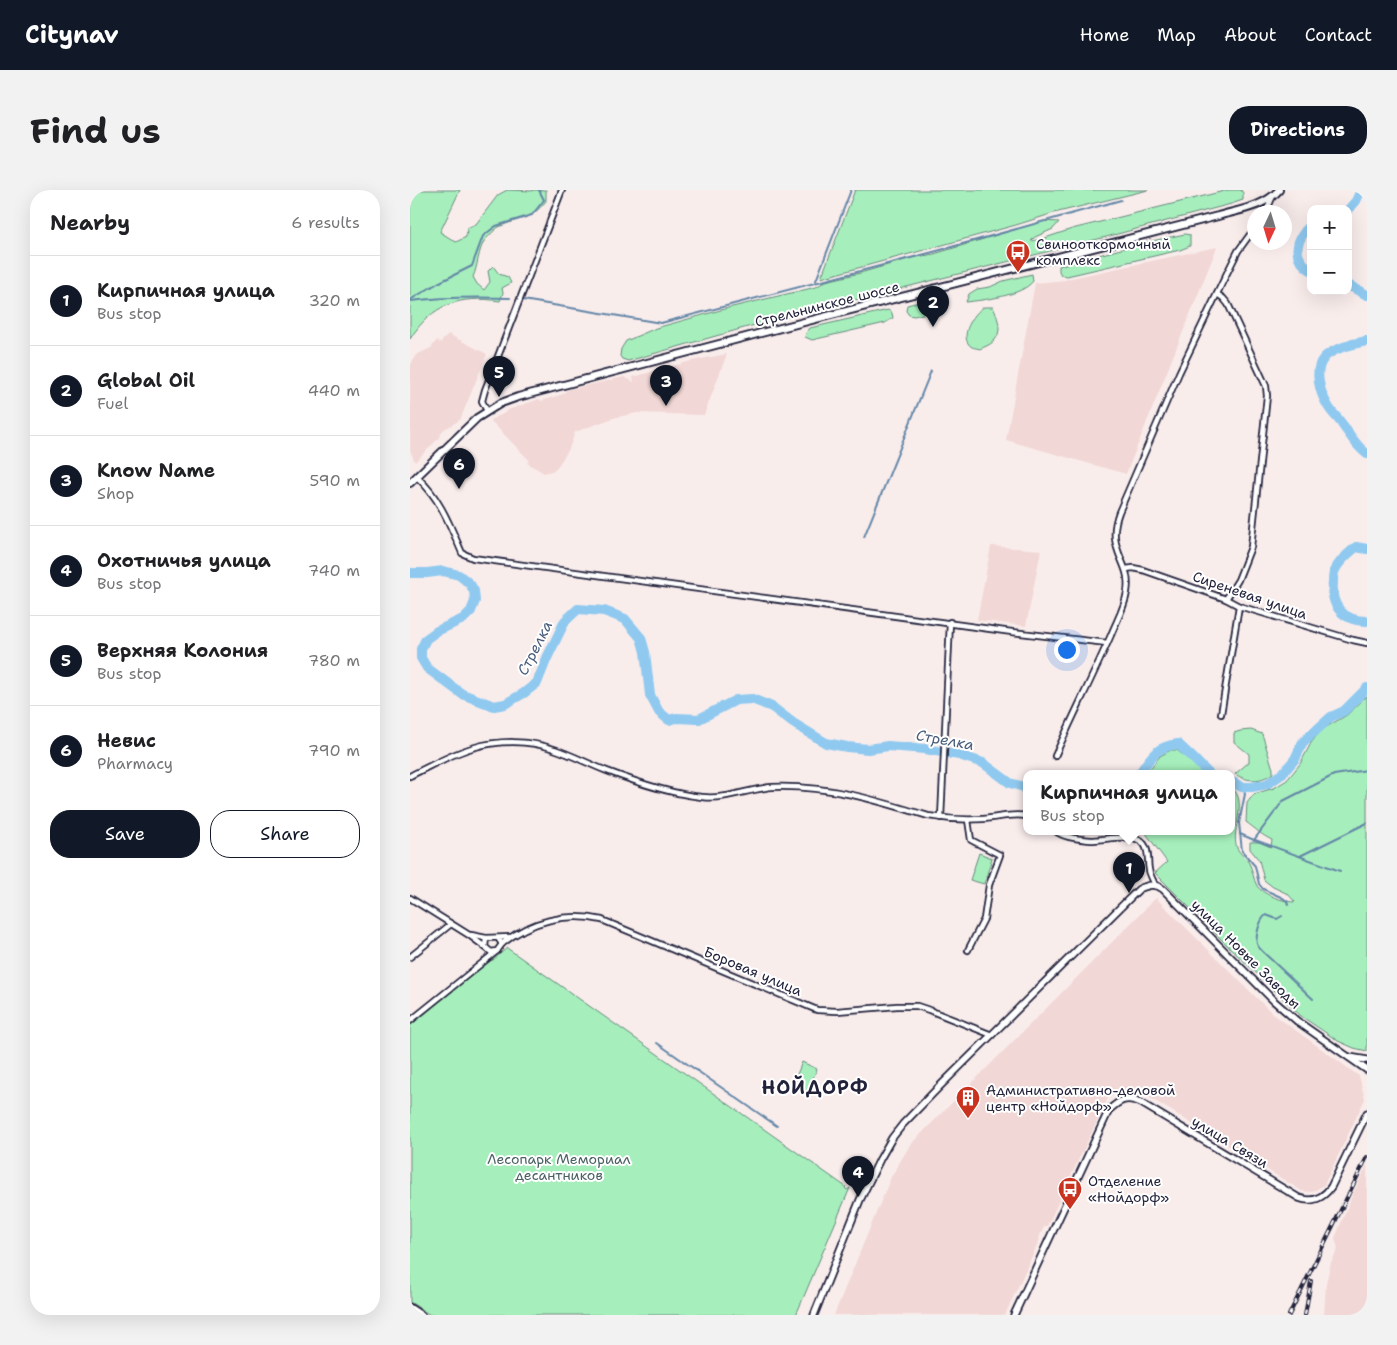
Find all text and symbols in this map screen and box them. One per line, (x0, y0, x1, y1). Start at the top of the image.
text: Citynav (25, 19, 119, 51)
text: Home (1080, 23, 1129, 47)
text: Map (1157, 23, 1196, 47)
text: About (1224, 23, 1277, 47)
text: Contact (1305, 23, 1372, 47)
button: Directions (1229, 106, 1367, 154)
text: Find us (30, 107, 161, 154)
north arrow (1247, 205, 1292, 250)
map controls (1307, 205, 1352, 295)
button: + (1307, 205, 1352, 250)
text: Nearby (50, 209, 130, 237)
text: 6 results (291, 212, 360, 233)
place label: Свинооткормочный комплекс (1036, 235, 1171, 269)
bus stop icon: Свинооткормочный комплекс (1005, 239, 1031, 273)
button: − (1307, 250, 1352, 295)
street label: Стрельнинское шоссе (753, 277, 901, 331)
text: Кирпичная улица (97, 278, 275, 303)
pin: 2 (917, 286, 949, 327)
text: 1 (62, 290, 70, 311)
text: 320 m (309, 290, 360, 311)
text: Bus stop (97, 303, 162, 324)
pin: 5 (483, 356, 515, 397)
pin: 3 (650, 365, 682, 406)
text: Global Oil (97, 368, 195, 393)
text: 2 (60, 380, 72, 401)
text: 440 m (308, 380, 360, 401)
text: Fuel (97, 393, 128, 414)
pin: 6 (443, 448, 475, 489)
text: Know Name (97, 458, 215, 483)
text: 3 (60, 470, 72, 491)
text: 590 m (310, 470, 360, 491)
text: Shop (97, 483, 134, 504)
text: Охотничья улица (97, 548, 271, 573)
text: 4 (60, 560, 72, 581)
text: 740 m (308, 560, 360, 581)
street label: Сиреневая улица (1190, 567, 1310, 623)
text: Bus stop (97, 573, 162, 594)
water label: Стрелка (513, 617, 557, 679)
your location (1054, 637, 1080, 663)
text: Верхняя Колония (97, 638, 268, 663)
text: 5 (61, 650, 71, 671)
text: 780 m (308, 650, 360, 671)
text: Bus stop (97, 663, 162, 684)
water label: Стрелка (914, 725, 976, 755)
text: Невис (97, 728, 156, 753)
text: 6 (60, 740, 72, 761)
text: 790 m (308, 740, 360, 761)
text: Pharmacy (97, 753, 173, 774)
popup (1023, 770, 1235, 835)
text: Кирпичная улица (1040, 780, 1218, 805)
text: Bus stop (1040, 805, 1105, 826)
button: Save (50, 810, 200, 858)
button: Share (210, 810, 360, 858)
pin: 1 (1113, 852, 1145, 893)
street label: улица Новые Заводы (1188, 896, 1304, 1012)
street label: Боровая улица (701, 942, 805, 1000)
district label: НОЙДОРФ (762, 1075, 868, 1100)
place label: Административно-деловой центр «Нойдорф» (986, 1081, 1175, 1115)
building icon: Административно-деловой центр «Нойдорф» (955, 1085, 981, 1119)
street label: улица Связи (1188, 1112, 1272, 1172)
park label: Лесопарк Мемориал десантников (487, 1150, 631, 1184)
pin: 4 (842, 1156, 874, 1197)
place label: Отделение «Нойдорф» (1088, 1172, 1169, 1206)
bus stop icon: Отделение «Нойдорф» (1057, 1176, 1083, 1210)

